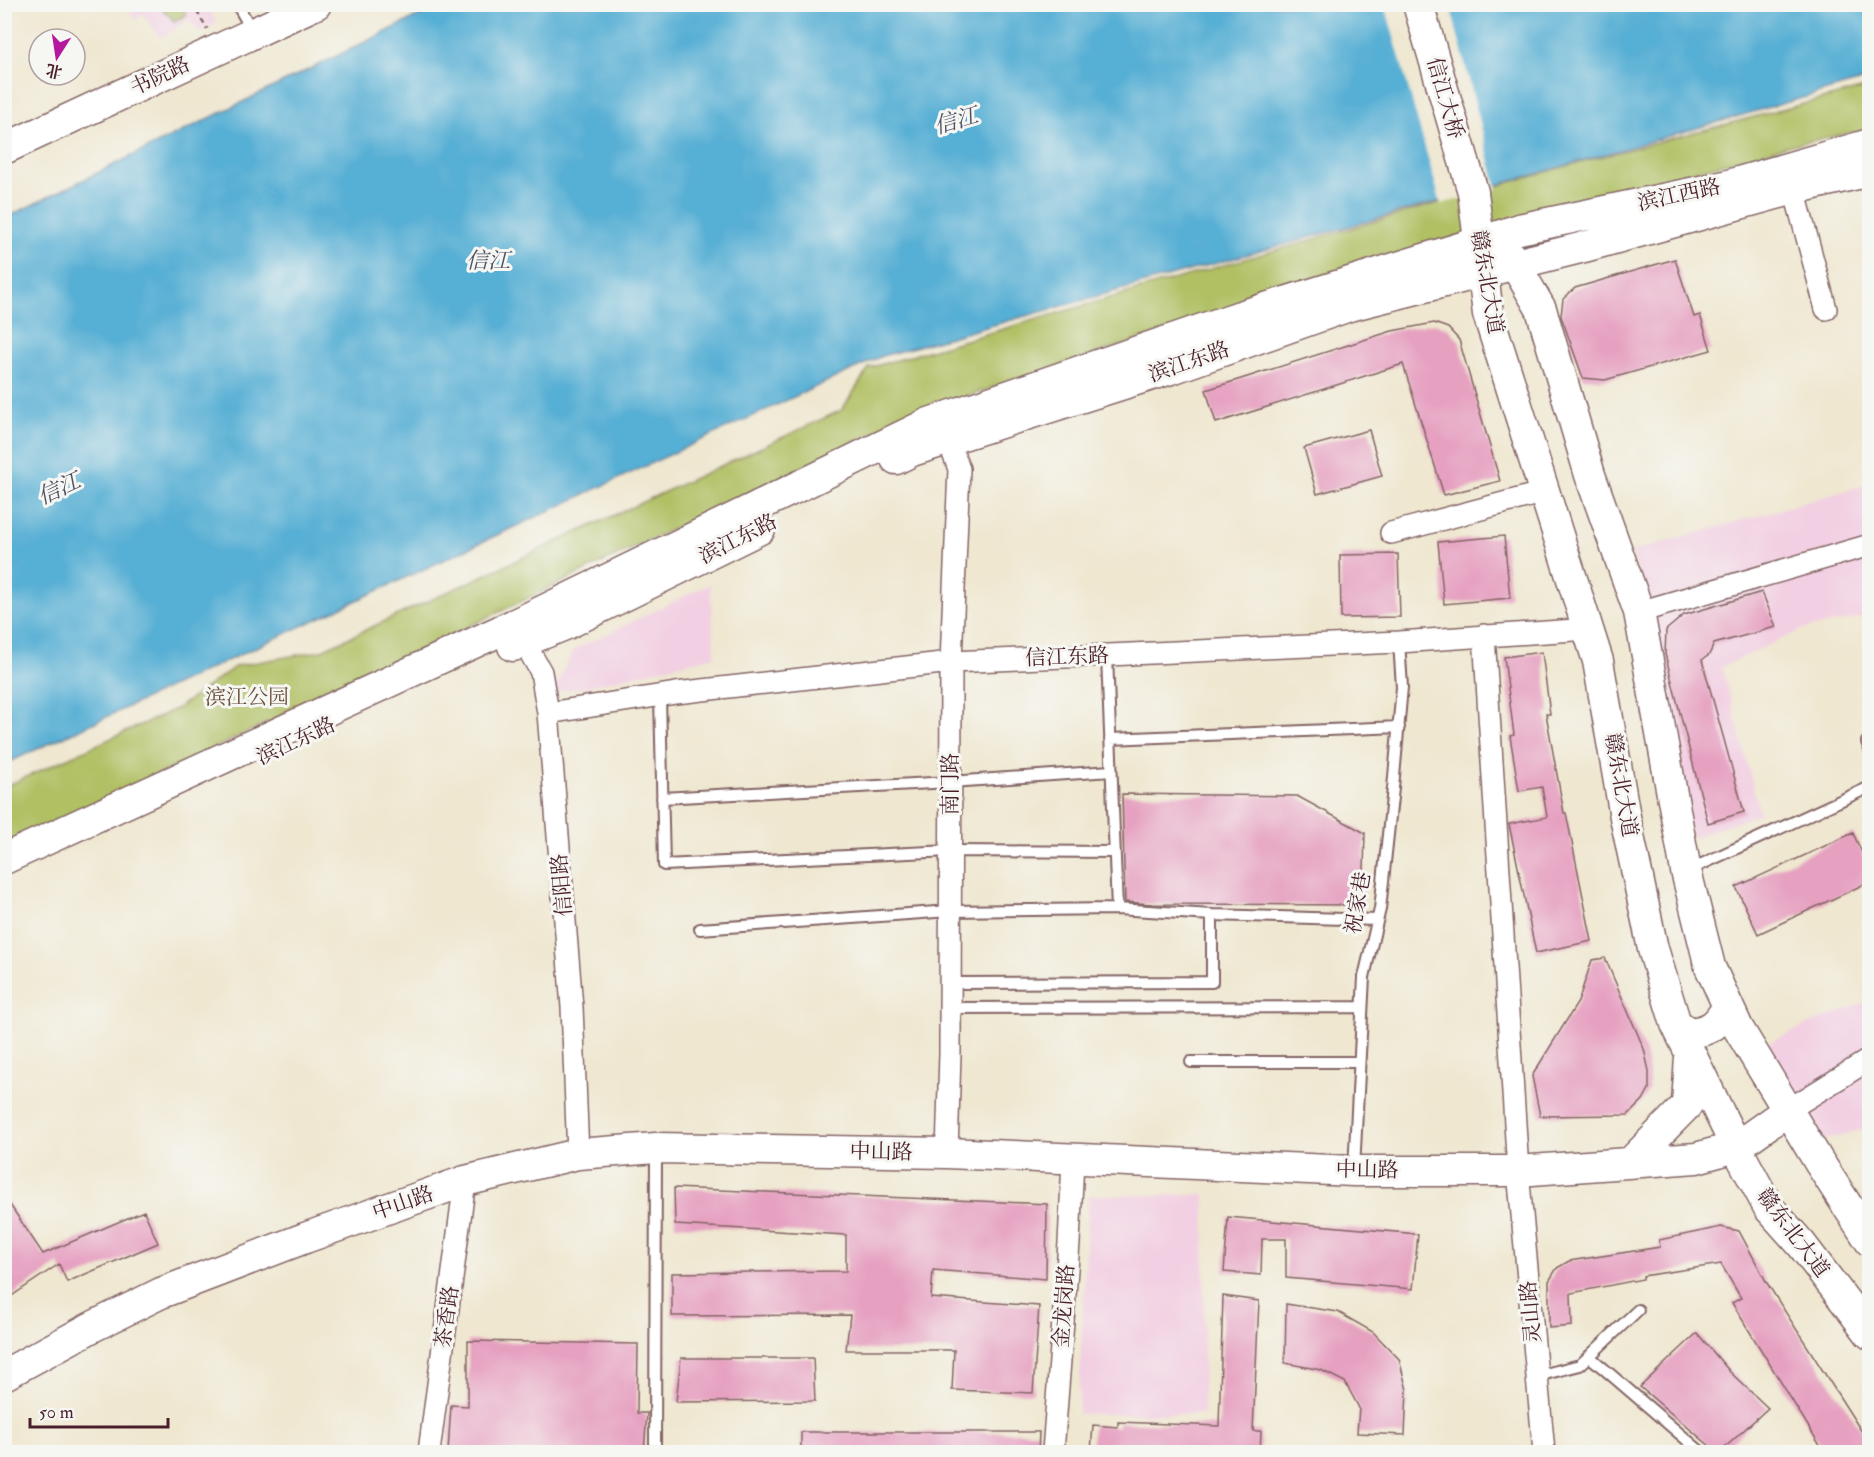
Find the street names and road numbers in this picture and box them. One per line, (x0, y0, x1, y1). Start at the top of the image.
street label: 书院路 (126, 50, 194, 102)
street label: 信江大桥 (1420, 54, 1470, 142)
street label: 滨江西路 (1635, 173, 1723, 217)
street label: 赣东北大道 (1465, 228, 1509, 336)
street label: 滨江东路 (1145, 336, 1233, 388)
street label: 滨江东路 (694, 508, 782, 570)
street label: 信江东路 (1025, 642, 1109, 672)
street label: 滨江东路 (252, 711, 340, 771)
street label: 赣东北大道 (1599, 731, 1643, 839)
street label: 南门路 (937, 753, 964, 816)
street label: 信阳路 (546, 852, 578, 918)
street label: 祝家巷 (1339, 870, 1377, 936)
street label: 中山路 (849, 1138, 913, 1166)
street label: 中山路 (1335, 1156, 1399, 1184)
street label: 中山路 (369, 1180, 437, 1226)
street label: 赣东北大道 (1751, 1183, 1835, 1283)
street label: 金龙岗路 (1048, 1263, 1080, 1349)
street label: 灵山路 (1515, 1279, 1547, 1345)
street label: 茶香路 (429, 1284, 465, 1350)

